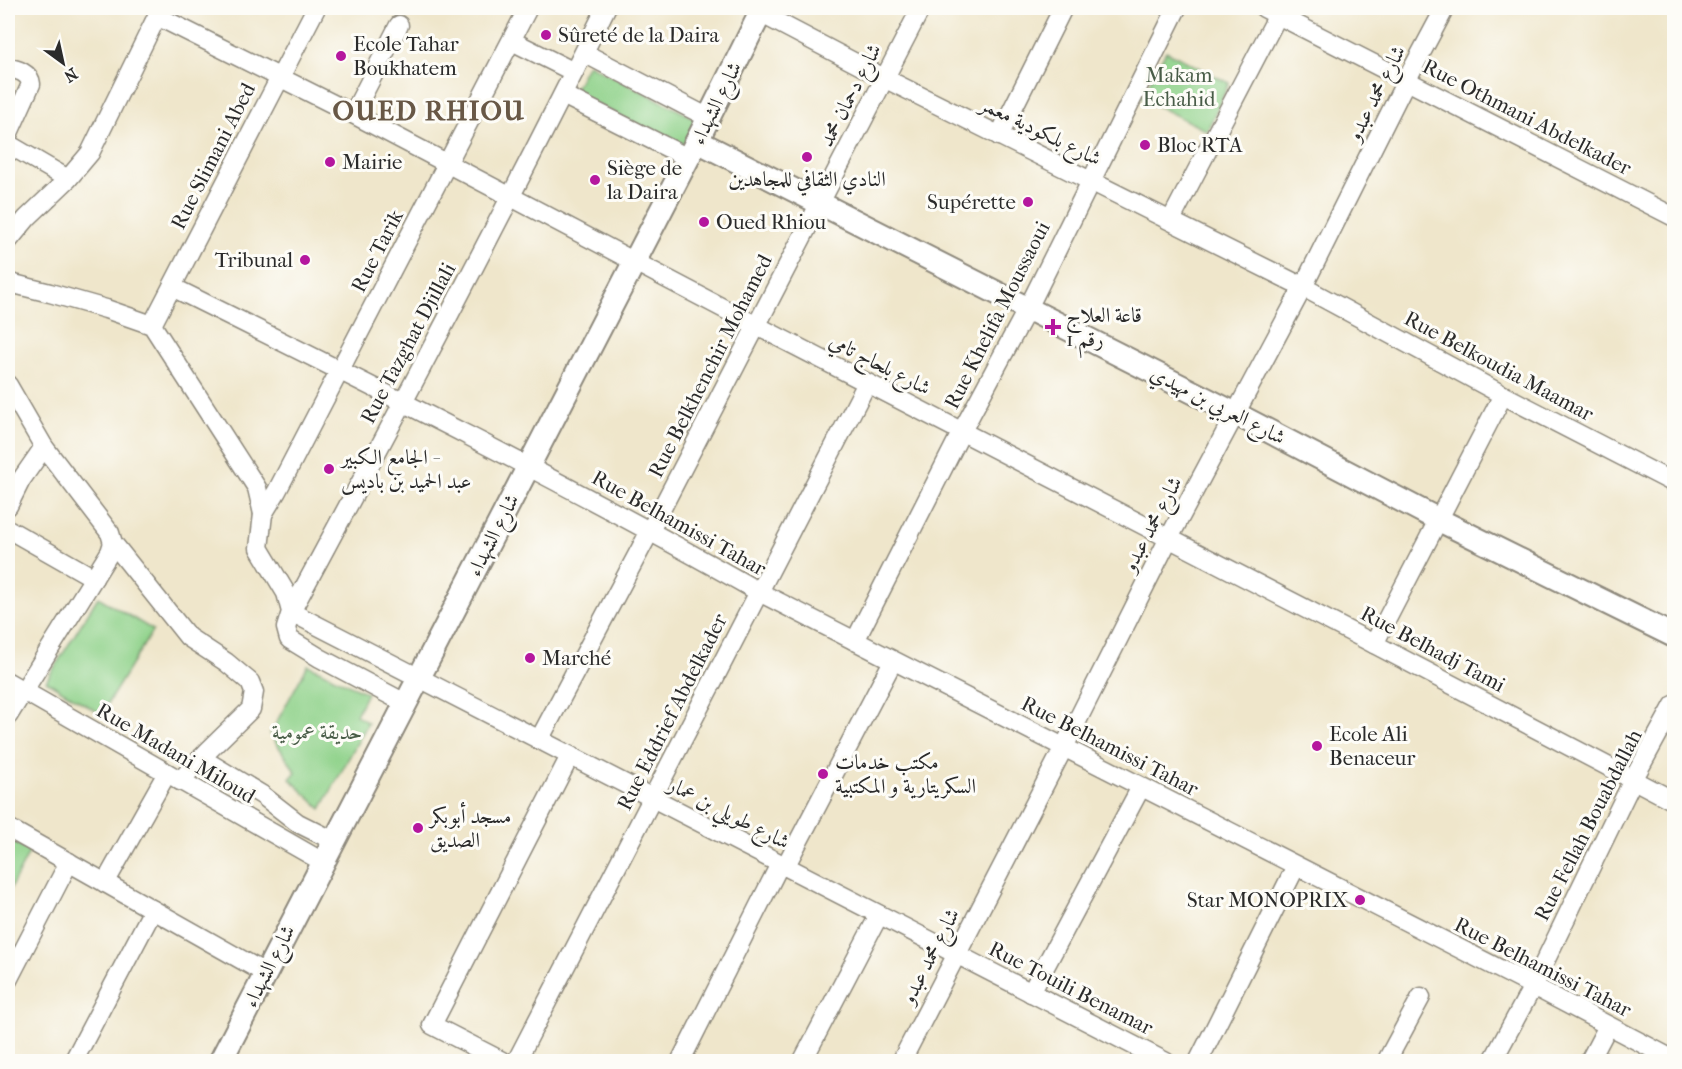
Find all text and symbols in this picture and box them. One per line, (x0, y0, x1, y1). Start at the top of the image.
place label: Sûreté de la Daira (558, 23, 719, 47)
marker: Sûreté de la Daira (539, 28, 553, 42)
place label: Ecole Tahar Boukhatem (353, 32, 459, 80)
north arrow (33, 33, 93, 93)
street label: شارع دحمان محمد (814, 40, 892, 153)
street label: شارع محمد عبدو (1341, 41, 1416, 149)
marker: Ecole Tahar Boukhatem (334, 49, 348, 63)
street label: Rue Othmani Abdelkader (1419, 54, 1635, 180)
street label: شارع الشهداء (686, 58, 752, 151)
park label: Makam Echahid (1143, 63, 1216, 111)
text: N (60, 64, 81, 87)
street label: Rue Slimani Abed (166, 78, 260, 233)
street label: شارع بلكودية معمر (972, 91, 1105, 176)
district label: OUED RHIOU (332, 95, 526, 127)
place label: Bloc RTA (1157, 133, 1243, 157)
marker: Bloc RTA (1138, 138, 1152, 152)
place label: Mairie (342, 150, 403, 174)
marker: النادي الثقافي للمجاهدين (800, 150, 814, 164)
marker: Mairie (323, 155, 337, 169)
place label: Siège de la Daira (606, 156, 682, 204)
place label: النادي الثقافي للمجاهدين (728, 167, 886, 196)
marker: Siège de la Daira (588, 173, 602, 187)
place label: Supérette (927, 190, 1016, 214)
marker: Supérette (1021, 195, 1035, 209)
street label: Rue Tarik (346, 205, 408, 296)
place label: Oued Rhiou (716, 210, 826, 234)
marker: Oued Rhiou (697, 215, 711, 229)
street label: Rue Khelifa Moussaoui (939, 217, 1055, 413)
place label: Tribunal (215, 248, 293, 272)
street label: Rue Belkhenchir Mohamed (643, 250, 777, 482)
marker: Tribunal (298, 253, 312, 267)
street label: Rue Tazghat Djillali (355, 259, 461, 427)
place label: قاعة العلاج رقم 1 (1066, 303, 1142, 359)
street label: Rue Belkoudia Maamar (1400, 306, 1598, 426)
marker: قاعة العلاج رقم 1 (1044, 318, 1062, 336)
street label: شارع بلحاج تامي (822, 328, 935, 406)
street label: شارع العربي بن مهيدي (1144, 361, 1289, 455)
place label: الجامع الكبير - عبد الحميد بن باديس (339, 445, 471, 495)
marker: الجامع الكبير - عبد الحميد بن باديس (322, 462, 336, 476)
street label: Rue Belhamissi Tahar (588, 465, 770, 581)
street label: شارع محمد عبدو (1116, 472, 1192, 580)
street label: شارع الشهداء (462, 490, 529, 583)
street label: Rue Belhadj Tami (1357, 601, 1509, 697)
street label: Rue Eddrief Abdelkader (612, 610, 732, 814)
place label: Marché (542, 646, 611, 670)
marker: Marché (523, 651, 537, 665)
street label: Rue Belhamissi Tahar (1018, 691, 1202, 801)
street label: Rue Madani Miloud (92, 698, 260, 809)
park label: حديقة عمومية (272, 720, 362, 745)
place label: Ecole Ali Benaceur (1329, 722, 1415, 770)
street label: Rue Fellah Bouabdallah (1529, 725, 1647, 925)
marker: Ecole Ali Benaceur (1310, 739, 1324, 753)
place label: مكتب خدمات السكريتارية و المكتبية (835, 750, 976, 799)
marker: مكتب خدمات السكريتارية و المكتبية (816, 767, 830, 781)
street label: شارع طويلي بن عمار (659, 771, 794, 861)
place label: مسجد أبوبكر الصديق (428, 801, 511, 853)
marker: مسجد أبوبكر الصديق (411, 821, 425, 835)
place label: Star MONOPRIX (1187, 888, 1349, 912)
marker: Star MONOPRIX (1353, 893, 1367, 907)
street label: شارع محمد عبدو (895, 904, 970, 1012)
street label: Rue Belhamissi Tahar (1451, 912, 1635, 1022)
street label: شارع الشهداء (238, 921, 305, 1014)
street label: Rue Touili Benamar (985, 936, 1157, 1040)

